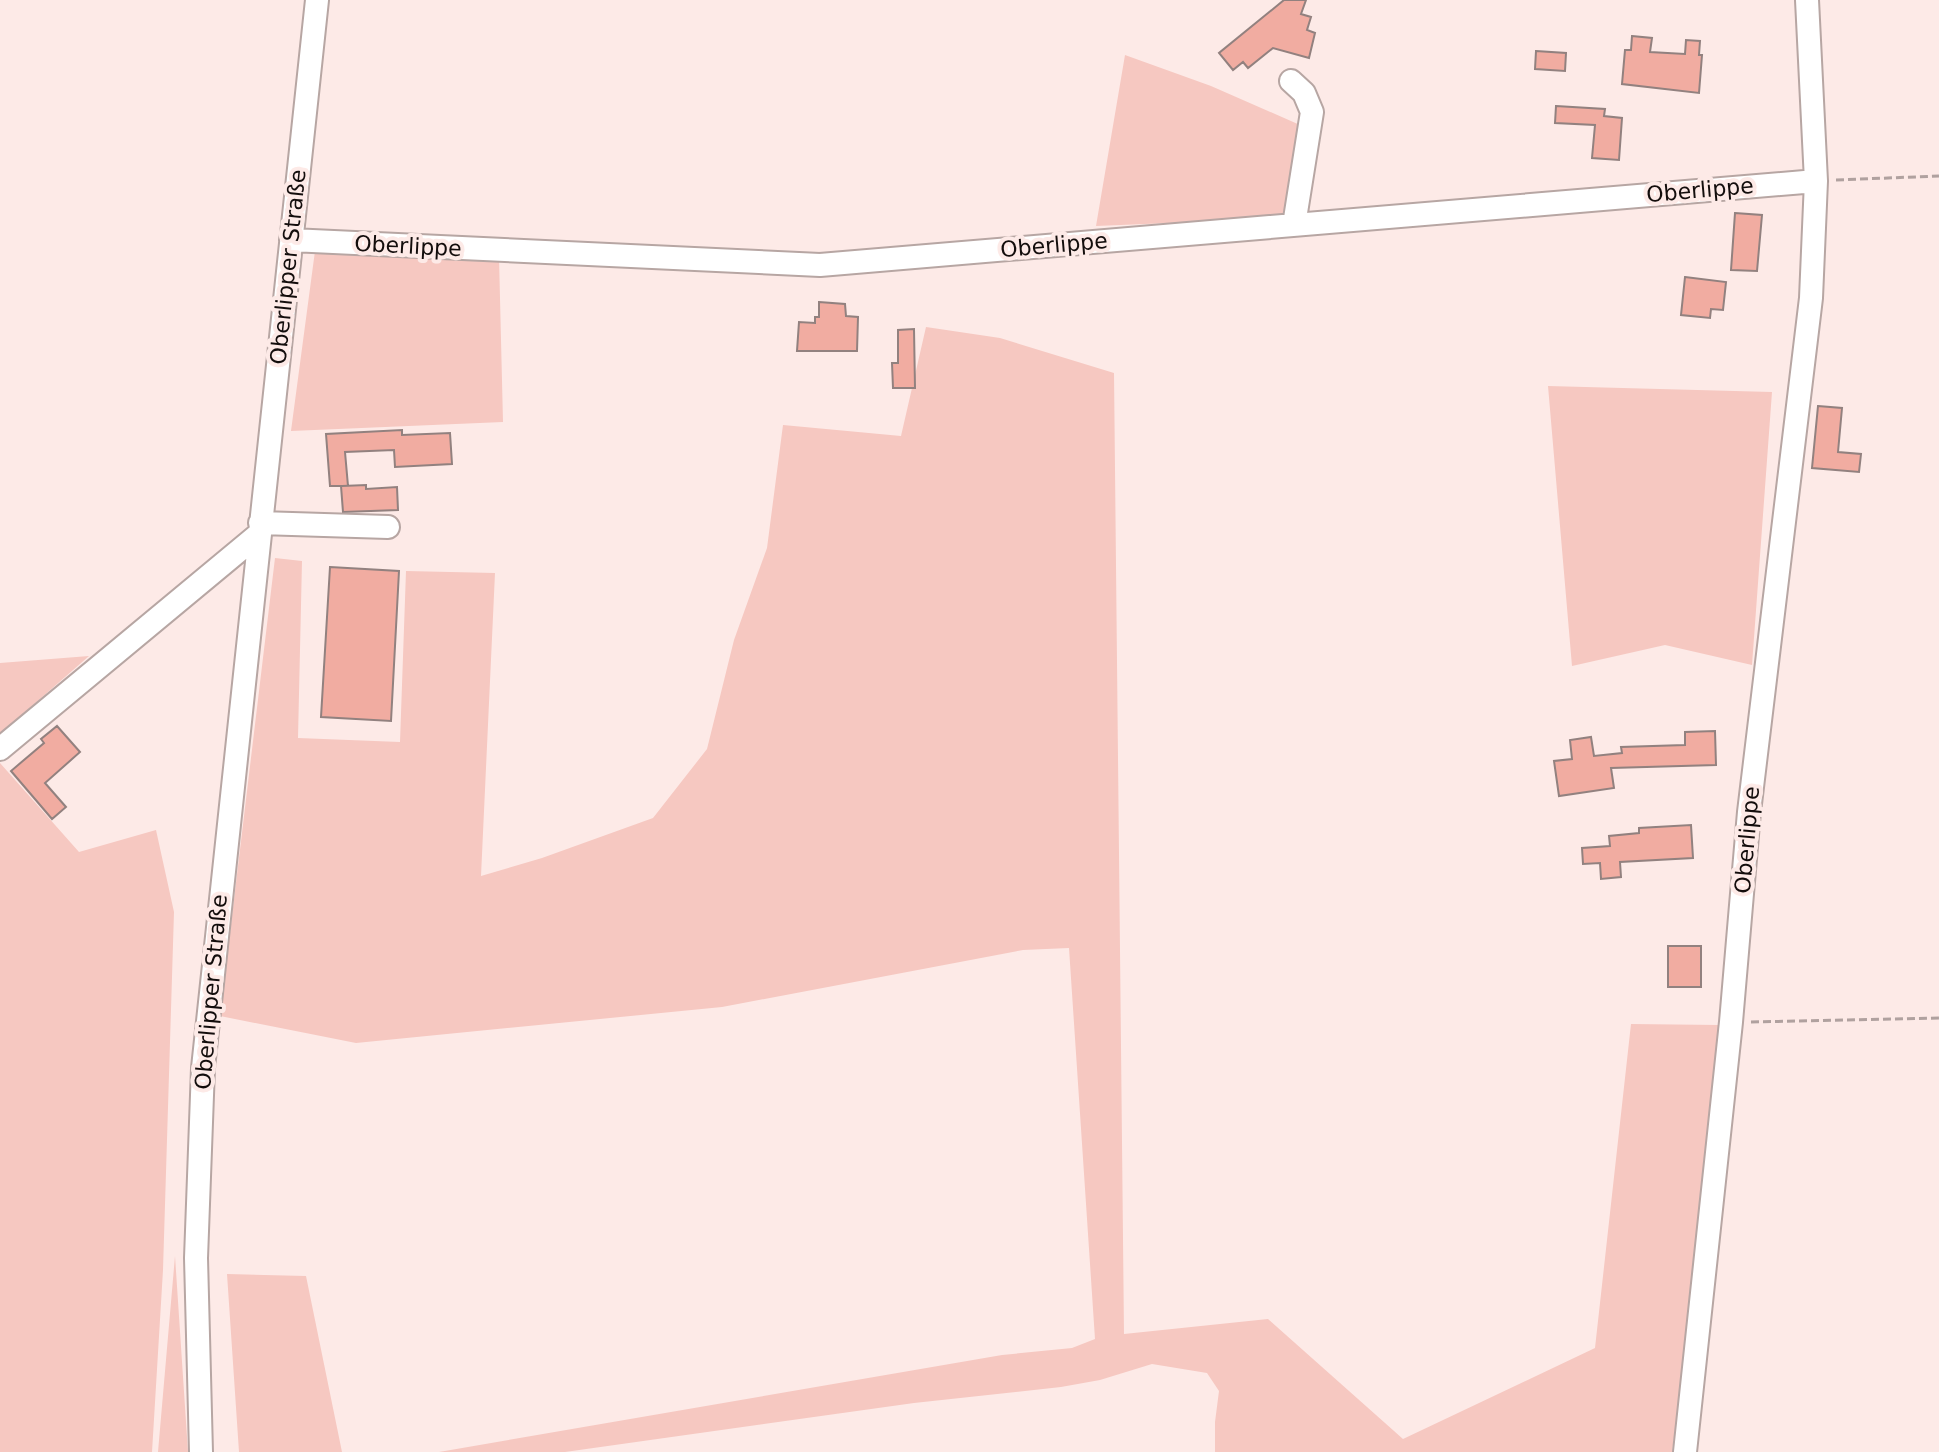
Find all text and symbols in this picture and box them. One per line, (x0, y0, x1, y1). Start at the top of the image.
street label: Oberlipper Straße (265, 168, 311, 366)
street label: Oberlippe (1645, 173, 1755, 207)
street label: Oberlippe (999, 228, 1109, 262)
street label: Oberlippe (354, 231, 462, 261)
street label: Oberlippe (1730, 785, 1764, 895)
street label: Oberlipper Straße (190, 893, 232, 1091)

